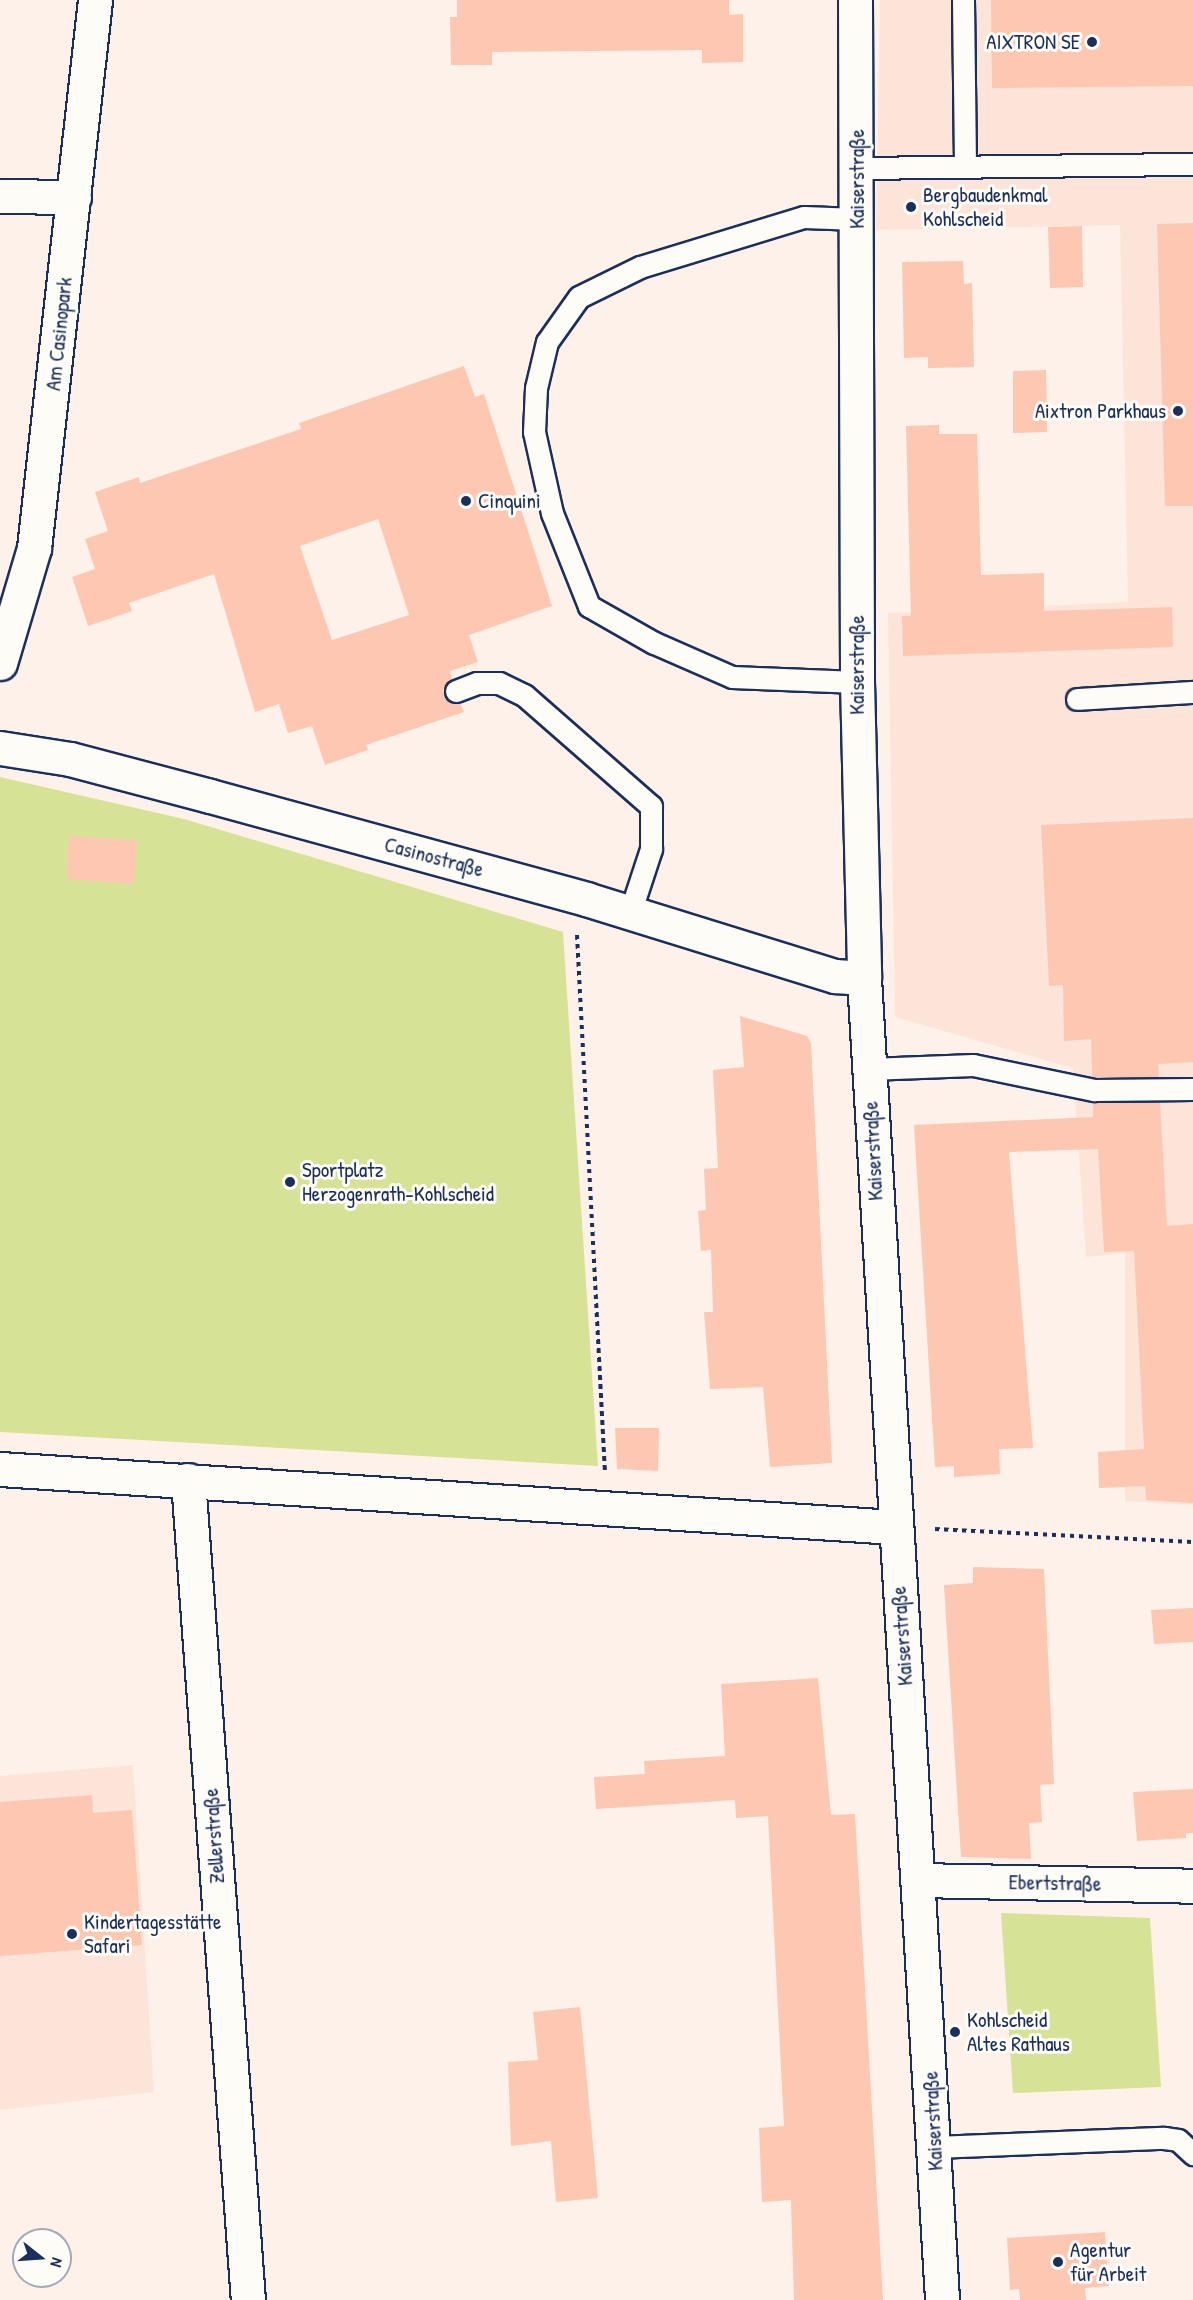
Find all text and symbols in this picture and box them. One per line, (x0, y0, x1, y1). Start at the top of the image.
place label: AIXTRON SE (986, 29, 1080, 55)
marker: AIXTRON SE (1085, 35, 1099, 49)
street label: Kaiserstraße (844, 129, 870, 229)
place label: Bergbaudenkmal Kohlscheid (923, 182, 1048, 232)
marker: Bergbaudenkmal Kohlscheid (904, 200, 918, 214)
street label: Am Casinopark (41, 276, 77, 392)
place label: Aixtron Parkhaus (1035, 398, 1166, 424)
marker: Aixtron Parkhaus (1171, 404, 1185, 418)
place label: Cinquini (478, 488, 541, 514)
marker: Cinquini (459, 494, 473, 508)
street label: Kaiserstraße (844, 615, 870, 715)
street label: Casinostraße (382, 832, 486, 882)
street label: Kaiserstraße (858, 1101, 888, 1201)
place label: Sportplatz Herzogenrath-Kohlscheid (302, 1157, 494, 1207)
marker: Sportplatz Herzogenrath-Kohlscheid (283, 1175, 297, 1189)
street label: Kaiserstraße (886, 1585, 918, 1687)
street label: Zellerstraße (198, 1787, 230, 1885)
street label: Ebertstraße (1008, 1870, 1102, 1896)
place label: Kindertagesstätte Safari (84, 1909, 221, 1959)
marker: Kindertagesstätte Safari (65, 1927, 79, 1941)
place label: Kohlscheid Altes Rathaus (967, 2007, 1070, 2057)
marker: Kohlscheid Altes Rathaus (948, 2025, 962, 2039)
street label: Kaiserstraße (918, 2071, 948, 2171)
north arrow (12, 2228, 72, 2288)
place label: Agentur für Arbeit (1070, 2237, 1146, 2287)
text: N (46, 2255, 69, 2270)
marker: Agentur für Arbeit (1051, 2255, 1065, 2269)

